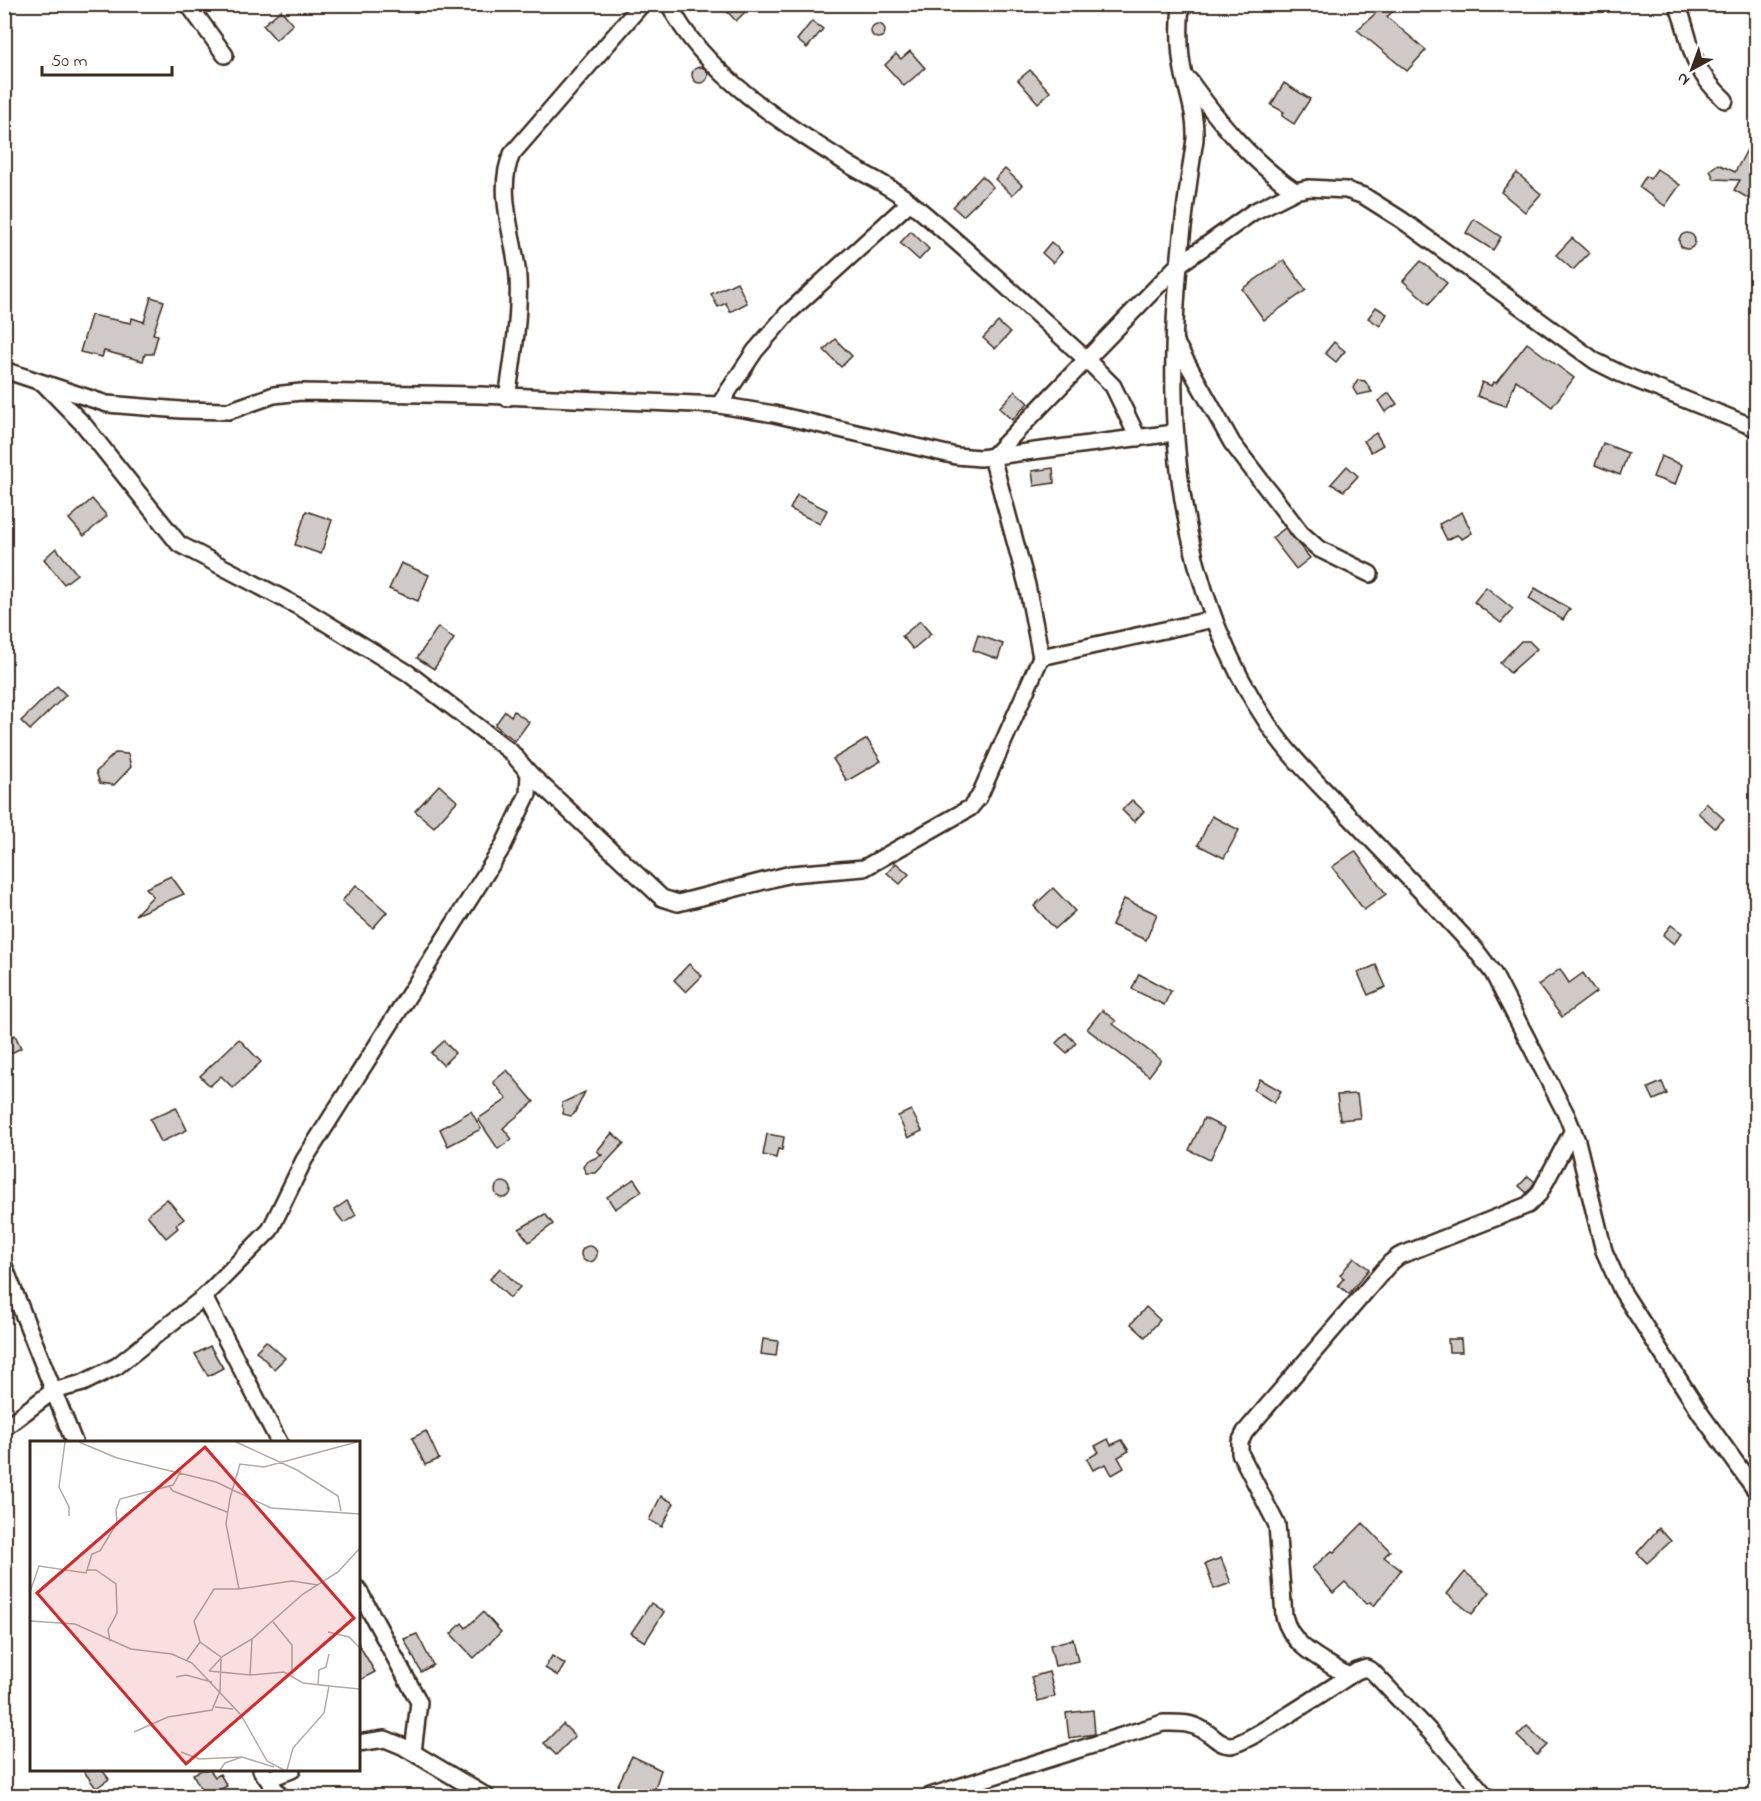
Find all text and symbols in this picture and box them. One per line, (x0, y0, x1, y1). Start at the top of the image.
scale bar (42, 39, 172, 77)
north arrow (1662, 39, 1722, 99)
text: 50 m (51, 49, 88, 75)
text: N (1671, 66, 1695, 91)
inset map (30, 1441, 360, 1771)

